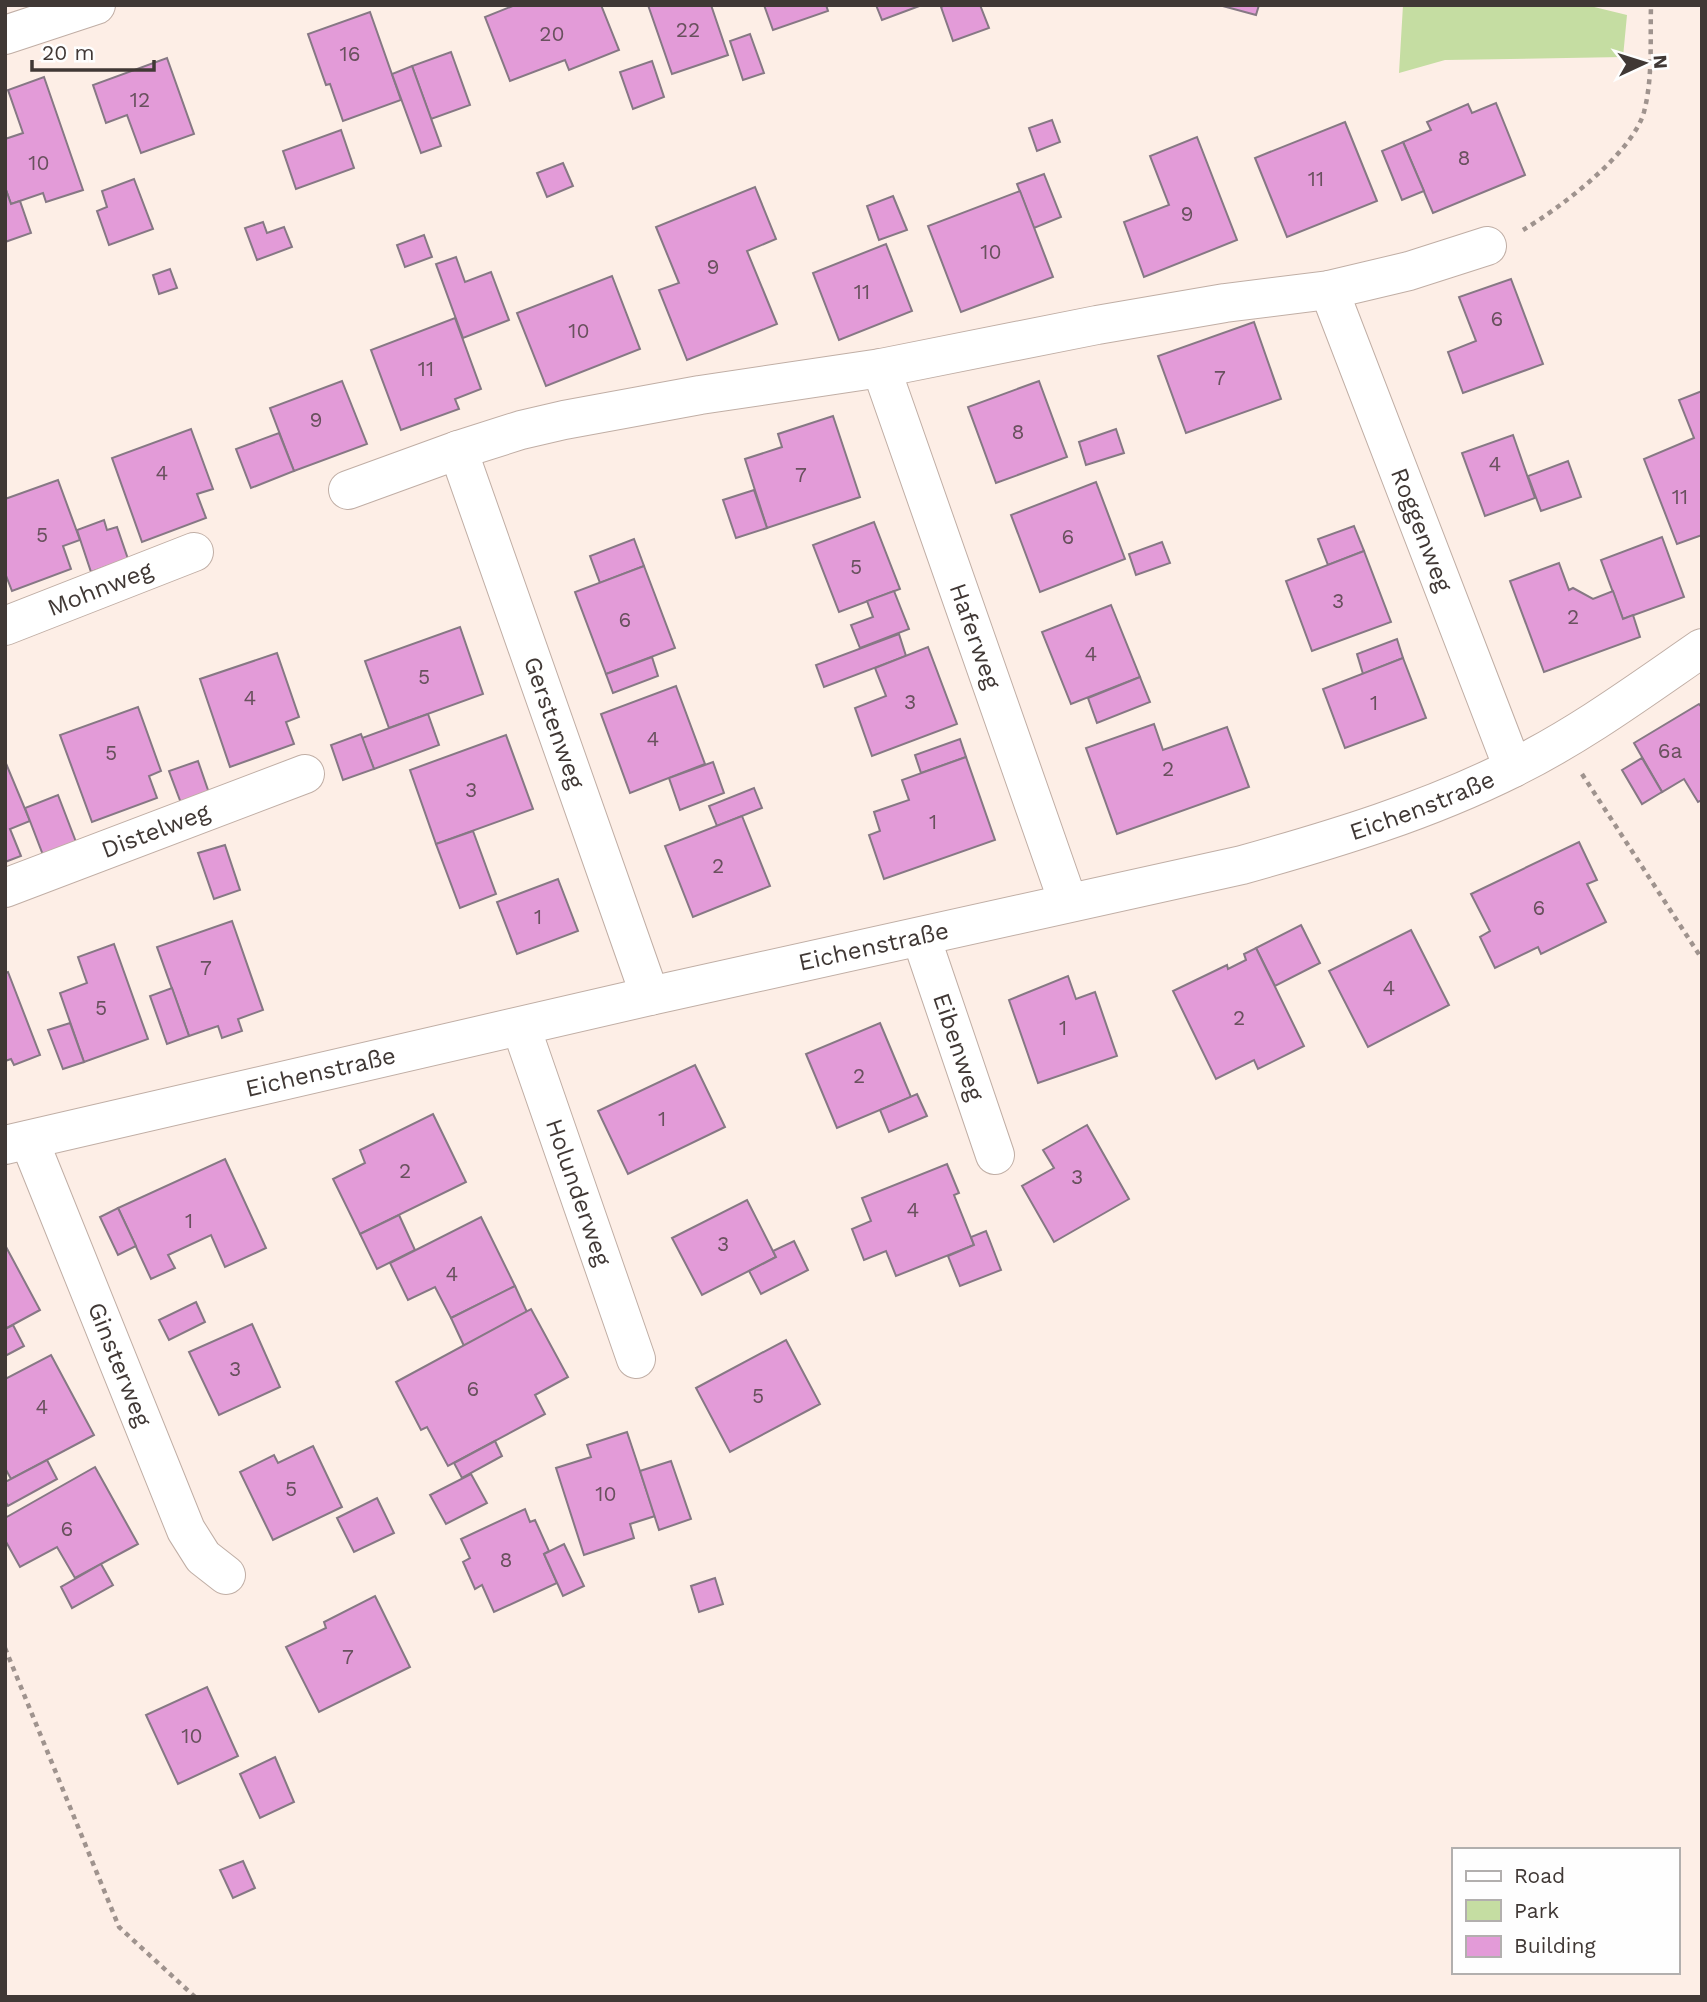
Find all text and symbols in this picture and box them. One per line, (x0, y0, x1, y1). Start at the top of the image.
house number: 22 (676, 17, 700, 42)
house number: 20 (539, 21, 565, 46)
scale bar (32, 28, 154, 72)
north arrow (1609, 28, 1679, 98)
text: 20 m (42, 40, 94, 65)
house number: 16 (340, 41, 360, 66)
text: N (1648, 54, 1672, 70)
house number: 12 (130, 87, 150, 112)
house number: 8 (1458, 145, 1470, 170)
house number: 10 (28, 150, 50, 175)
house number: 11 (1308, 166, 1324, 191)
house number: 9 (1181, 201, 1193, 226)
house number: 10 (980, 239, 1002, 264)
house number: 9 (707, 254, 719, 279)
house number: 11 (854, 279, 870, 304)
house number: 6 (1491, 306, 1503, 331)
house number: 10 (568, 318, 590, 343)
house number: 11 (418, 356, 434, 381)
house number: 7 (1214, 365, 1226, 390)
house number: 9 (310, 407, 322, 432)
house number: 8 (1012, 419, 1024, 444)
house number: 4 (1489, 451, 1501, 476)
house number: 4 (156, 460, 168, 485)
house number: 7 (795, 462, 807, 487)
street label: Roggenweg (1385, 464, 1458, 596)
house number: 11 (1672, 484, 1688, 509)
house number: 5 (36, 522, 48, 547)
house number: 6 (1062, 524, 1074, 549)
house number: 5 (850, 554, 862, 579)
street label: Mohnweg (43, 556, 157, 622)
street label: Haferweg (943, 579, 1006, 693)
house number: 3 (1332, 588, 1344, 613)
house number: 2 (1567, 604, 1579, 629)
house number: 6 (619, 607, 631, 632)
house number: 4 (1085, 641, 1097, 666)
street label: Gerstenweg (518, 653, 590, 793)
house number: 5 (418, 664, 430, 689)
house number: 4 (244, 685, 256, 710)
house number: 3 (904, 689, 916, 714)
house number: 1 (1370, 690, 1378, 715)
house number: 4 (647, 726, 659, 751)
house number: 6a (1658, 738, 1682, 763)
house number: 5 (105, 740, 117, 765)
house number: 2 (1162, 756, 1174, 781)
street label: Eichenstraße (1346, 765, 1499, 846)
house number: 3 (465, 777, 477, 802)
street label: Distelweg (98, 798, 214, 864)
house number: 1 (929, 809, 937, 834)
house number: 2 (712, 853, 724, 878)
house number: 6 (1533, 895, 1545, 920)
house number: 1 (534, 904, 542, 929)
street label: Eichenstraße (796, 916, 951, 977)
house number: 7 (200, 955, 212, 980)
house number: 4 (1383, 975, 1395, 1000)
street label: Eibenweg (927, 989, 990, 1104)
house number: 5 (95, 995, 107, 1020)
house number: 2 (1233, 1005, 1245, 1030)
house number: 1 (1059, 1015, 1067, 1040)
street label: Eichenstraße (243, 1041, 398, 1103)
house number: 2 (853, 1063, 865, 1088)
house number: 1 (658, 1106, 666, 1131)
street label: Holunderweg (540, 1115, 617, 1270)
house number: 2 (399, 1158, 411, 1183)
house number: 3 (1071, 1164, 1083, 1189)
house number: 4 (907, 1197, 919, 1222)
house number: 1 (185, 1208, 193, 1233)
house number: 3 (717, 1231, 729, 1256)
house number: 4 (446, 1261, 458, 1286)
street label: Ginsterweg (82, 1298, 157, 1431)
house number: 3 (229, 1356, 241, 1381)
house number: 6 (467, 1376, 479, 1401)
house number: 5 (752, 1383, 764, 1408)
house number: 4 (36, 1394, 48, 1419)
house number: 5 (285, 1476, 297, 1501)
house number: 10 (595, 1481, 617, 1506)
house number: 6 (61, 1516, 73, 1541)
house number: 8 (500, 1547, 512, 1572)
house number: 7 (342, 1644, 354, 1669)
house number: 10 (181, 1723, 203, 1748)
legend (1452, 1848, 1679, 1974)
text: Road (1514, 1863, 1565, 1888)
text: Park (1514, 1898, 1559, 1923)
text: Building (1514, 1933, 1596, 1958)

